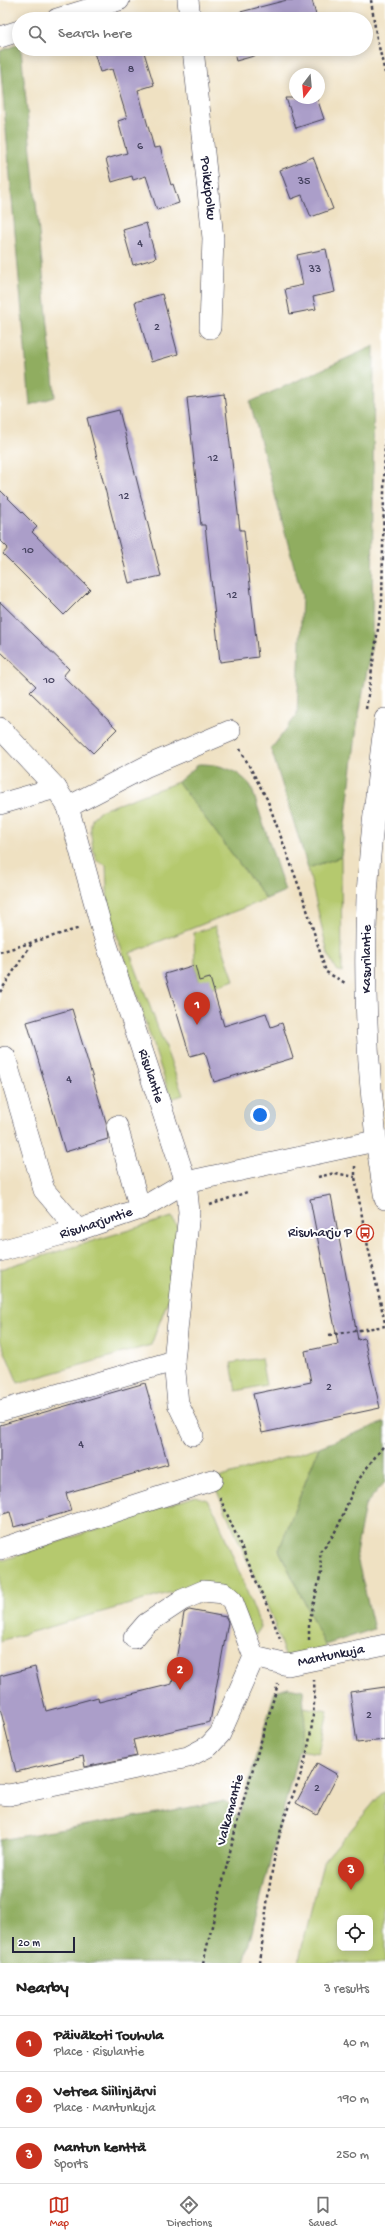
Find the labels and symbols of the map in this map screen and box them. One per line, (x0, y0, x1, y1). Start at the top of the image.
house number: 8 (128, 63, 135, 77)
north arrow (289, 68, 325, 104)
house number: 6 (137, 140, 144, 154)
street label: Poikkipolku (196, 155, 220, 221)
house number: 35 (297, 175, 310, 189)
house number: 4 (137, 237, 143, 251)
house number: 33 (308, 263, 321, 277)
house number: 2 (154, 321, 160, 335)
house number: 12 (207, 452, 218, 466)
house number: 12 (118, 490, 129, 504)
house number: 10 (21, 544, 34, 558)
house number: 12 (226, 589, 237, 603)
house number: 10 (42, 674, 55, 688)
street label: Kasurilantie (359, 924, 376, 993)
pin: 1 (184, 992, 210, 1025)
street label: Risulantie (134, 1047, 168, 1106)
house number: 4 (66, 1073, 72, 1087)
your location (250, 1105, 270, 1125)
street label: Risuharjuntie (58, 1203, 136, 1243)
bus stop icon: Risuharju P (355, 1223, 375, 1243)
place label: Risuharju P (288, 1225, 352, 1242)
house number: 2 (326, 1381, 332, 1395)
house number: 4 (78, 1438, 84, 1452)
street label: Mantunkuja (296, 1641, 367, 1671)
pin: 2 (167, 1657, 193, 1690)
house number: 2 (366, 1709, 372, 1723)
street label: Valkamantie (213, 1772, 249, 1848)
house number: 2 (314, 1782, 320, 1796)
pin: 3 (338, 1857, 364, 1890)
scale bar (12, 1935, 75, 1954)

